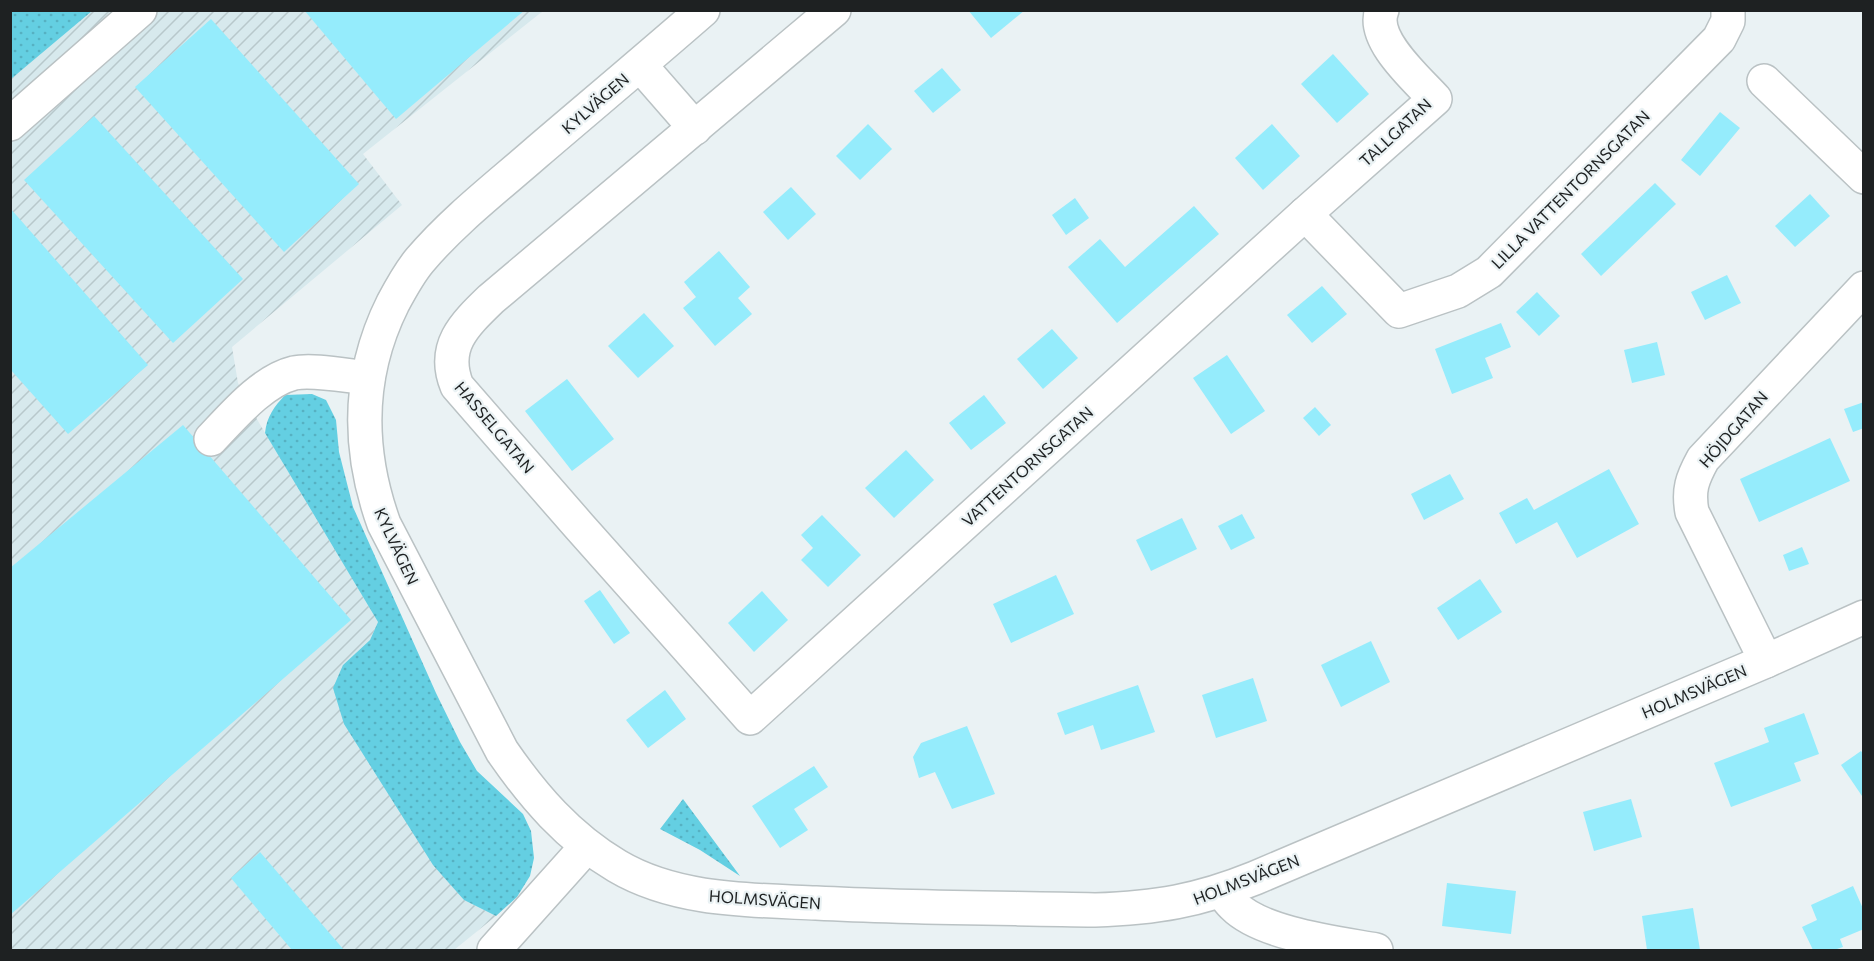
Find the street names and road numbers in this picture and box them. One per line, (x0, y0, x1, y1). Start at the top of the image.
street label: KYLVÄGEN (558, 69, 632, 137)
street label: TALLGATAN (1355, 94, 1435, 170)
street label: LILLA VATTENTORNSGATAN (1487, 106, 1653, 272)
street label: HASSELGATAN (451, 377, 539, 477)
street label: HÖJDGATAN (1695, 387, 1771, 471)
street label: VATTENTORNSGATAN (958, 402, 1096, 530)
street label: KYLVÄGEN (371, 505, 423, 587)
street label: HOLMSVÄGEN (1639, 660, 1749, 722)
street label: HOLMSVÄGEN (1190, 850, 1302, 908)
street label: HOLMSVÄGEN (708, 886, 822, 912)

